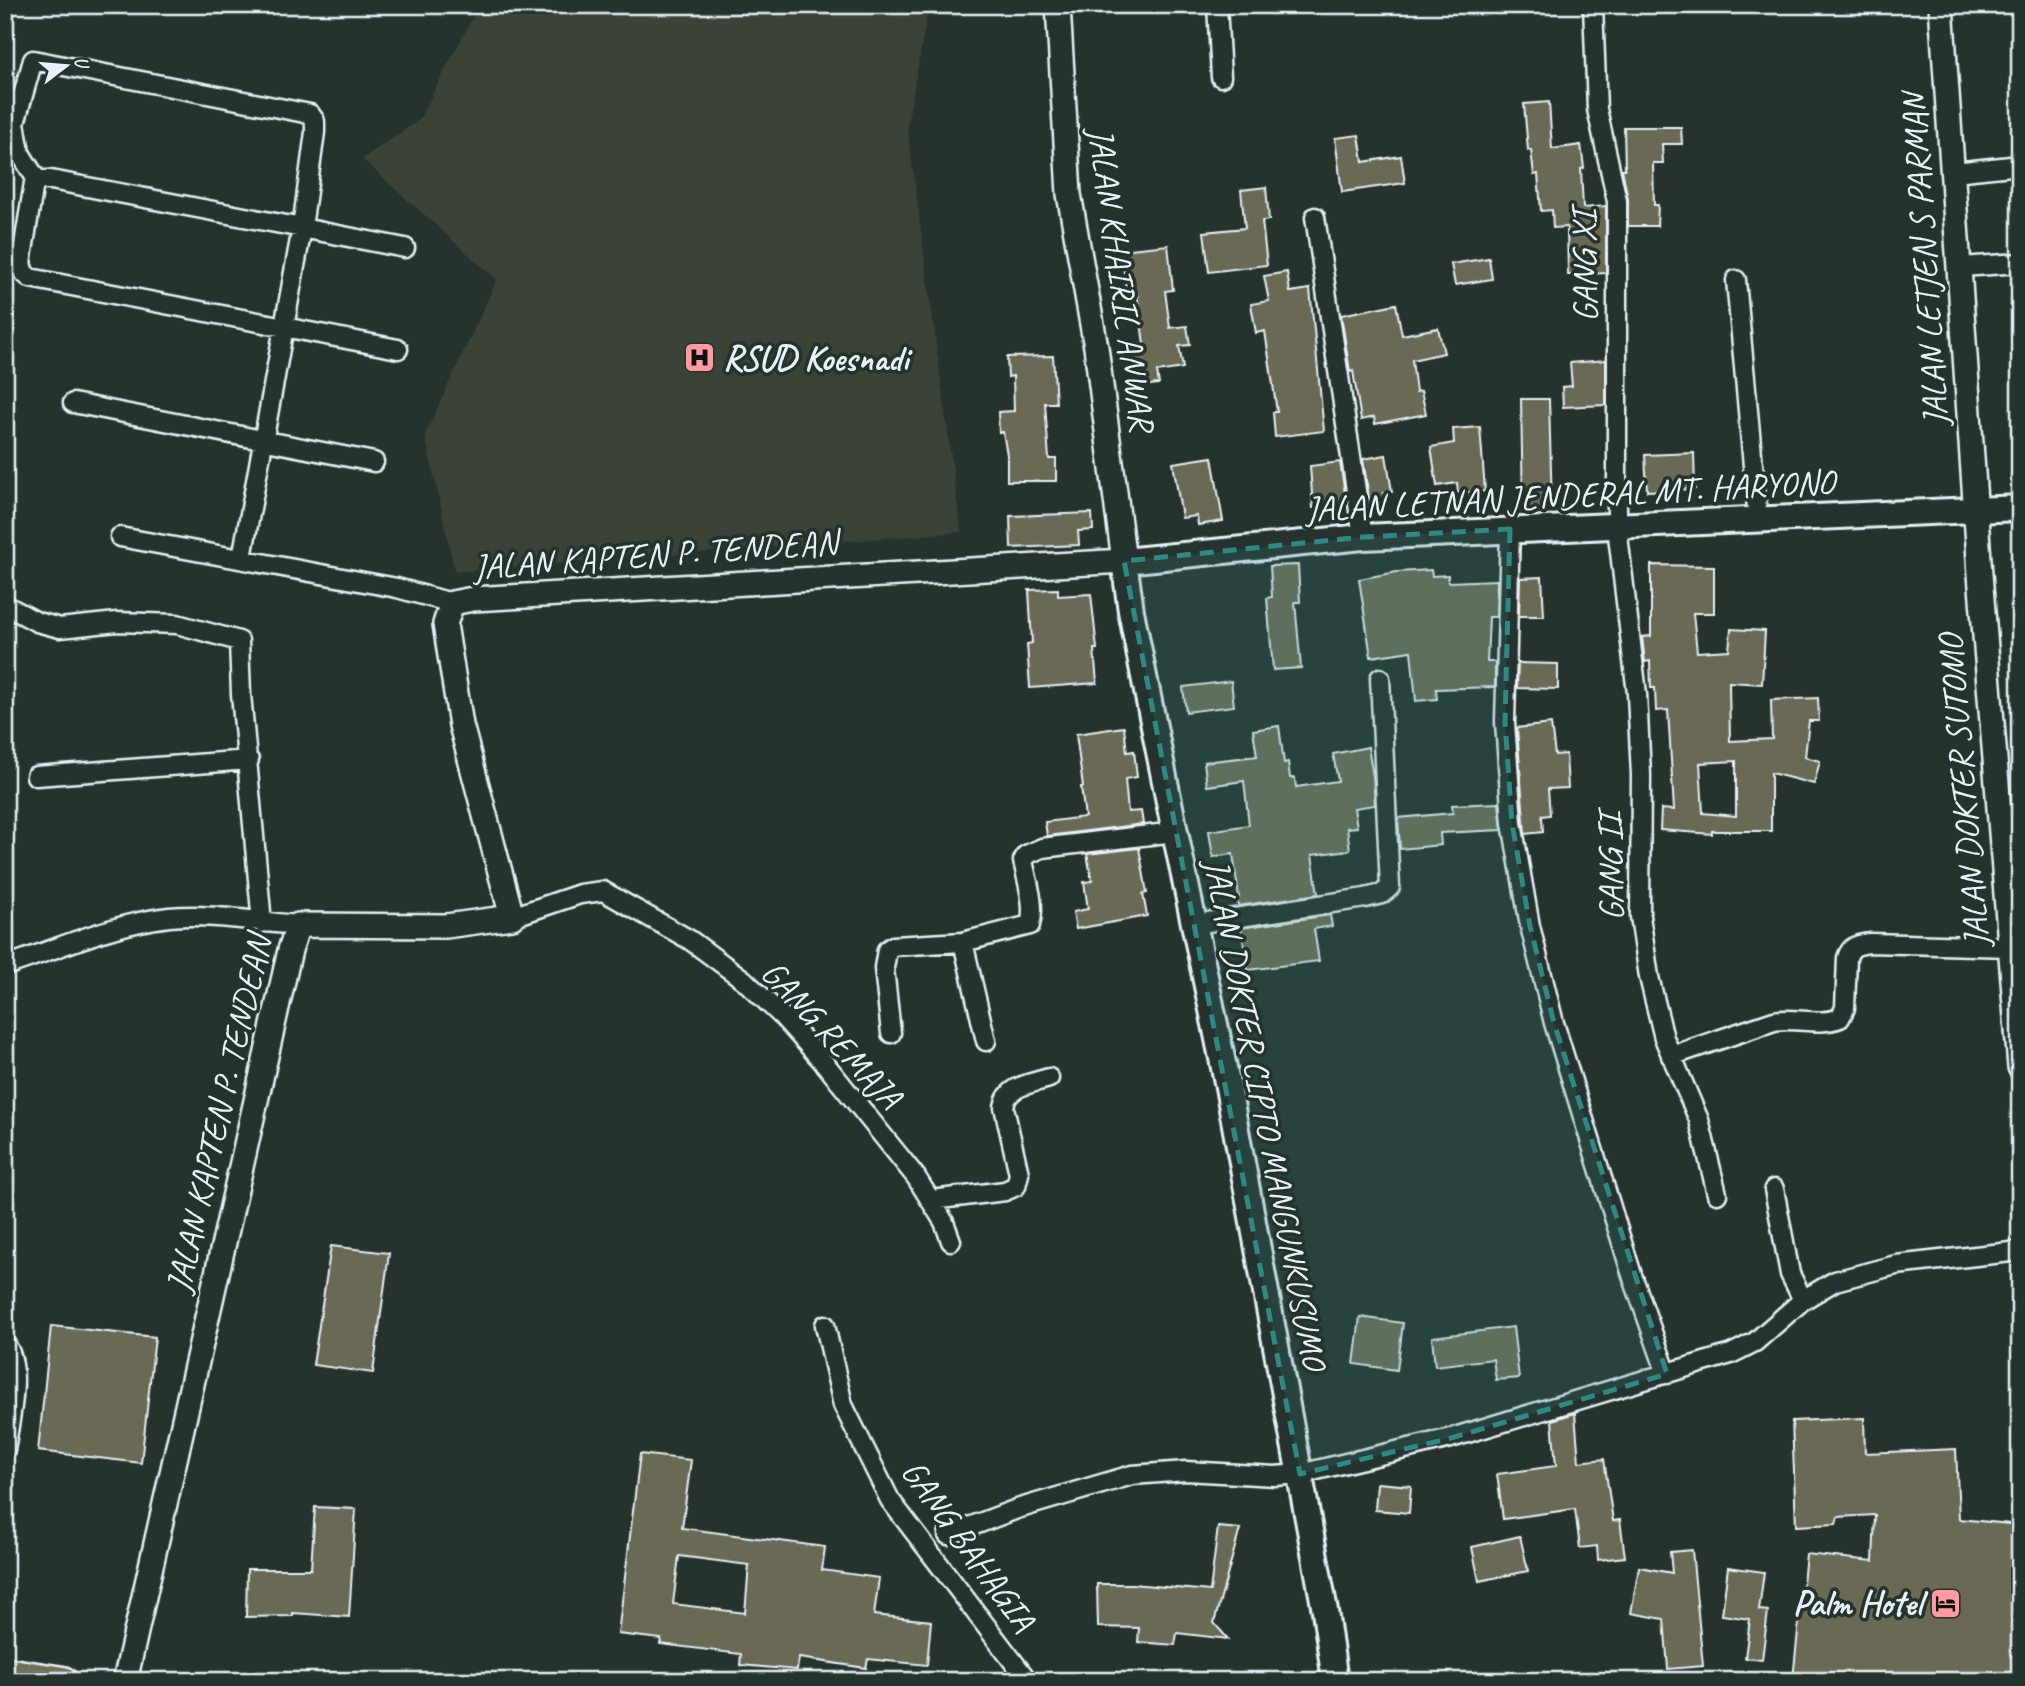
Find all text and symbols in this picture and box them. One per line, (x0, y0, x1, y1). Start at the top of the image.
north arrow (32, 32, 102, 102)
text: U (69, 54, 95, 73)
street label: JALAN LETJEN S PARMAN (1890, 87, 1959, 430)
street label: JALAN KHAIRIL ANWAR (1078, 123, 1166, 438)
street label: GANG XI (1561, 203, 1608, 322)
place label: RSUD Koesnadi (723, 336, 913, 381)
hospital icon: RSUD Koesnadi (683, 341, 717, 375)
street label: JALAN LETNAN JENDERAL MT. HARYONO (1302, 459, 1839, 532)
street label: JALAN KAPTEN P. TENDEAN (470, 519, 843, 590)
street label: JALAN DOKTER SUTOMO (1927, 629, 2000, 951)
street label: GANG II (1587, 806, 1634, 921)
street label: JALAN DOKTER CIPTO MANGUNKUSUMO (1194, 853, 1338, 1377)
street label: JALAN KAPTEN P. TENDEAN (155, 927, 283, 1299)
street label: GANG REMAJA (751, 951, 913, 1119)
street label: GANG BAHAGIA (891, 1451, 1047, 1641)
place label: Palm Hotel (1793, 1581, 1929, 1626)
hotel icon: Palm Hotel (1928, 1586, 1962, 1620)

